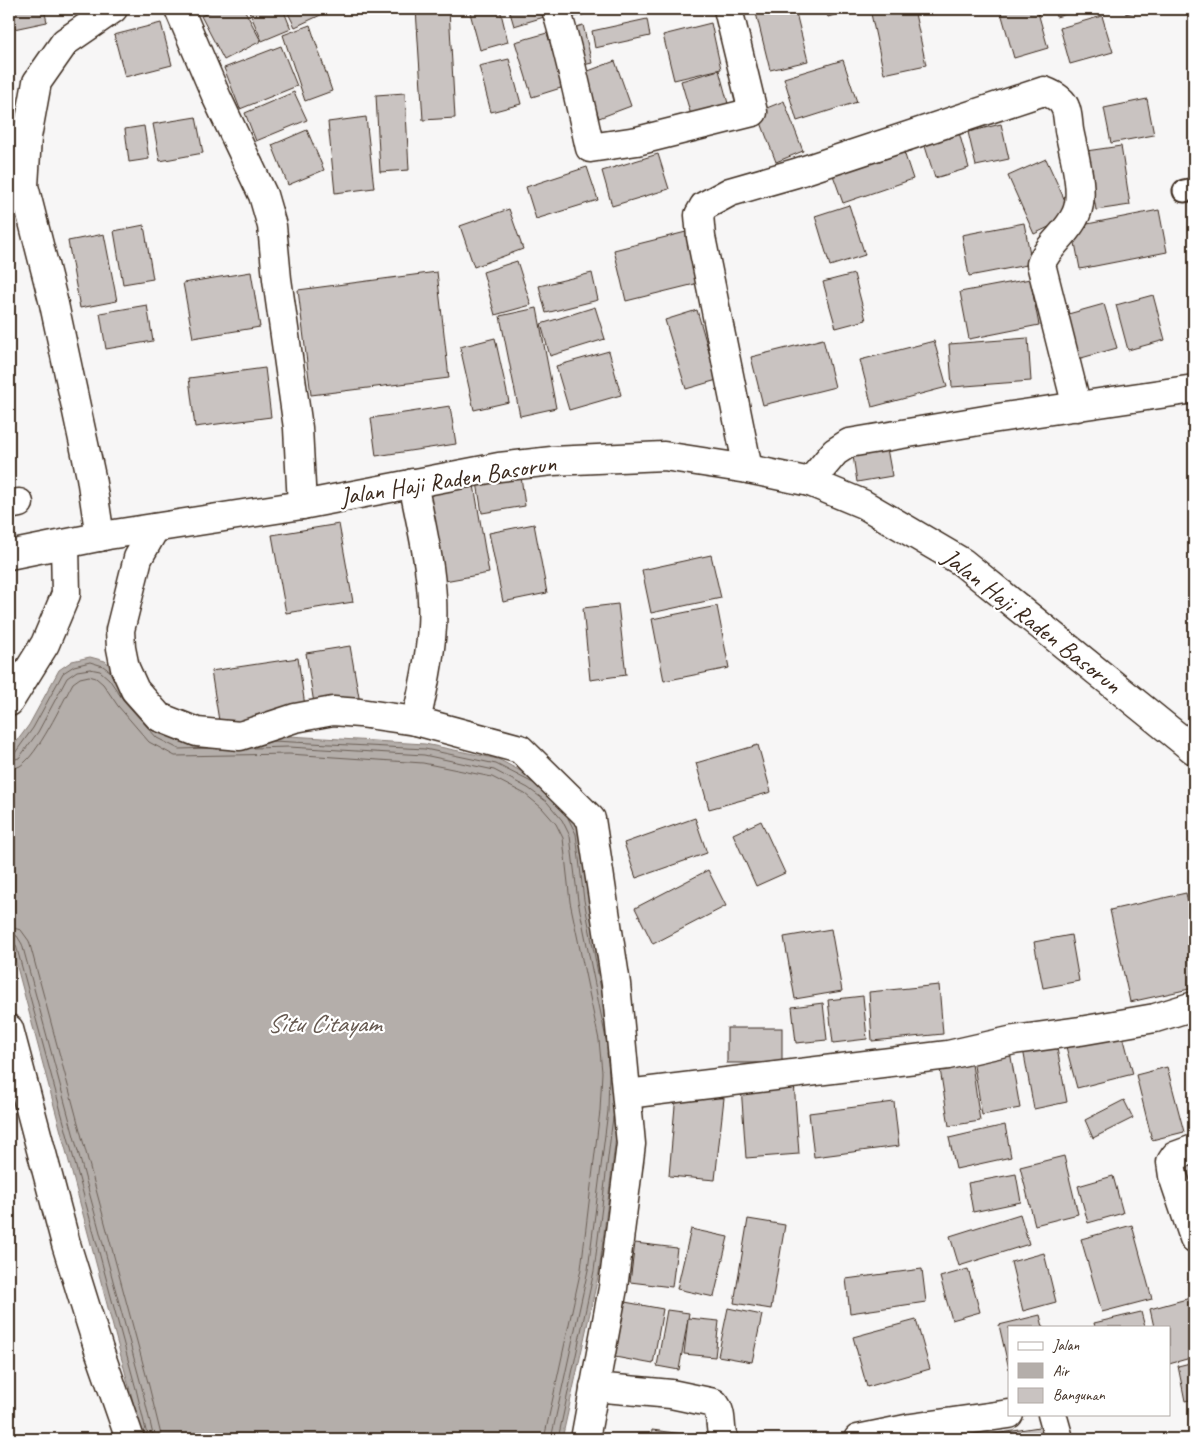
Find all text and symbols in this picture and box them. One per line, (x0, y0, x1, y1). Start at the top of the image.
street label: Jalan Haji Raden Basorun (337, 447, 559, 513)
street label: Jalan Haji Raden Basorun (935, 541, 1128, 701)
water label: Situ Citayam (267, 1007, 383, 1040)
legend (1008, 1326, 1170, 1416)
text: Jalan (1052, 1336, 1080, 1355)
text: Air (1053, 1362, 1070, 1381)
text: Bangunan (1053, 1386, 1106, 1405)

